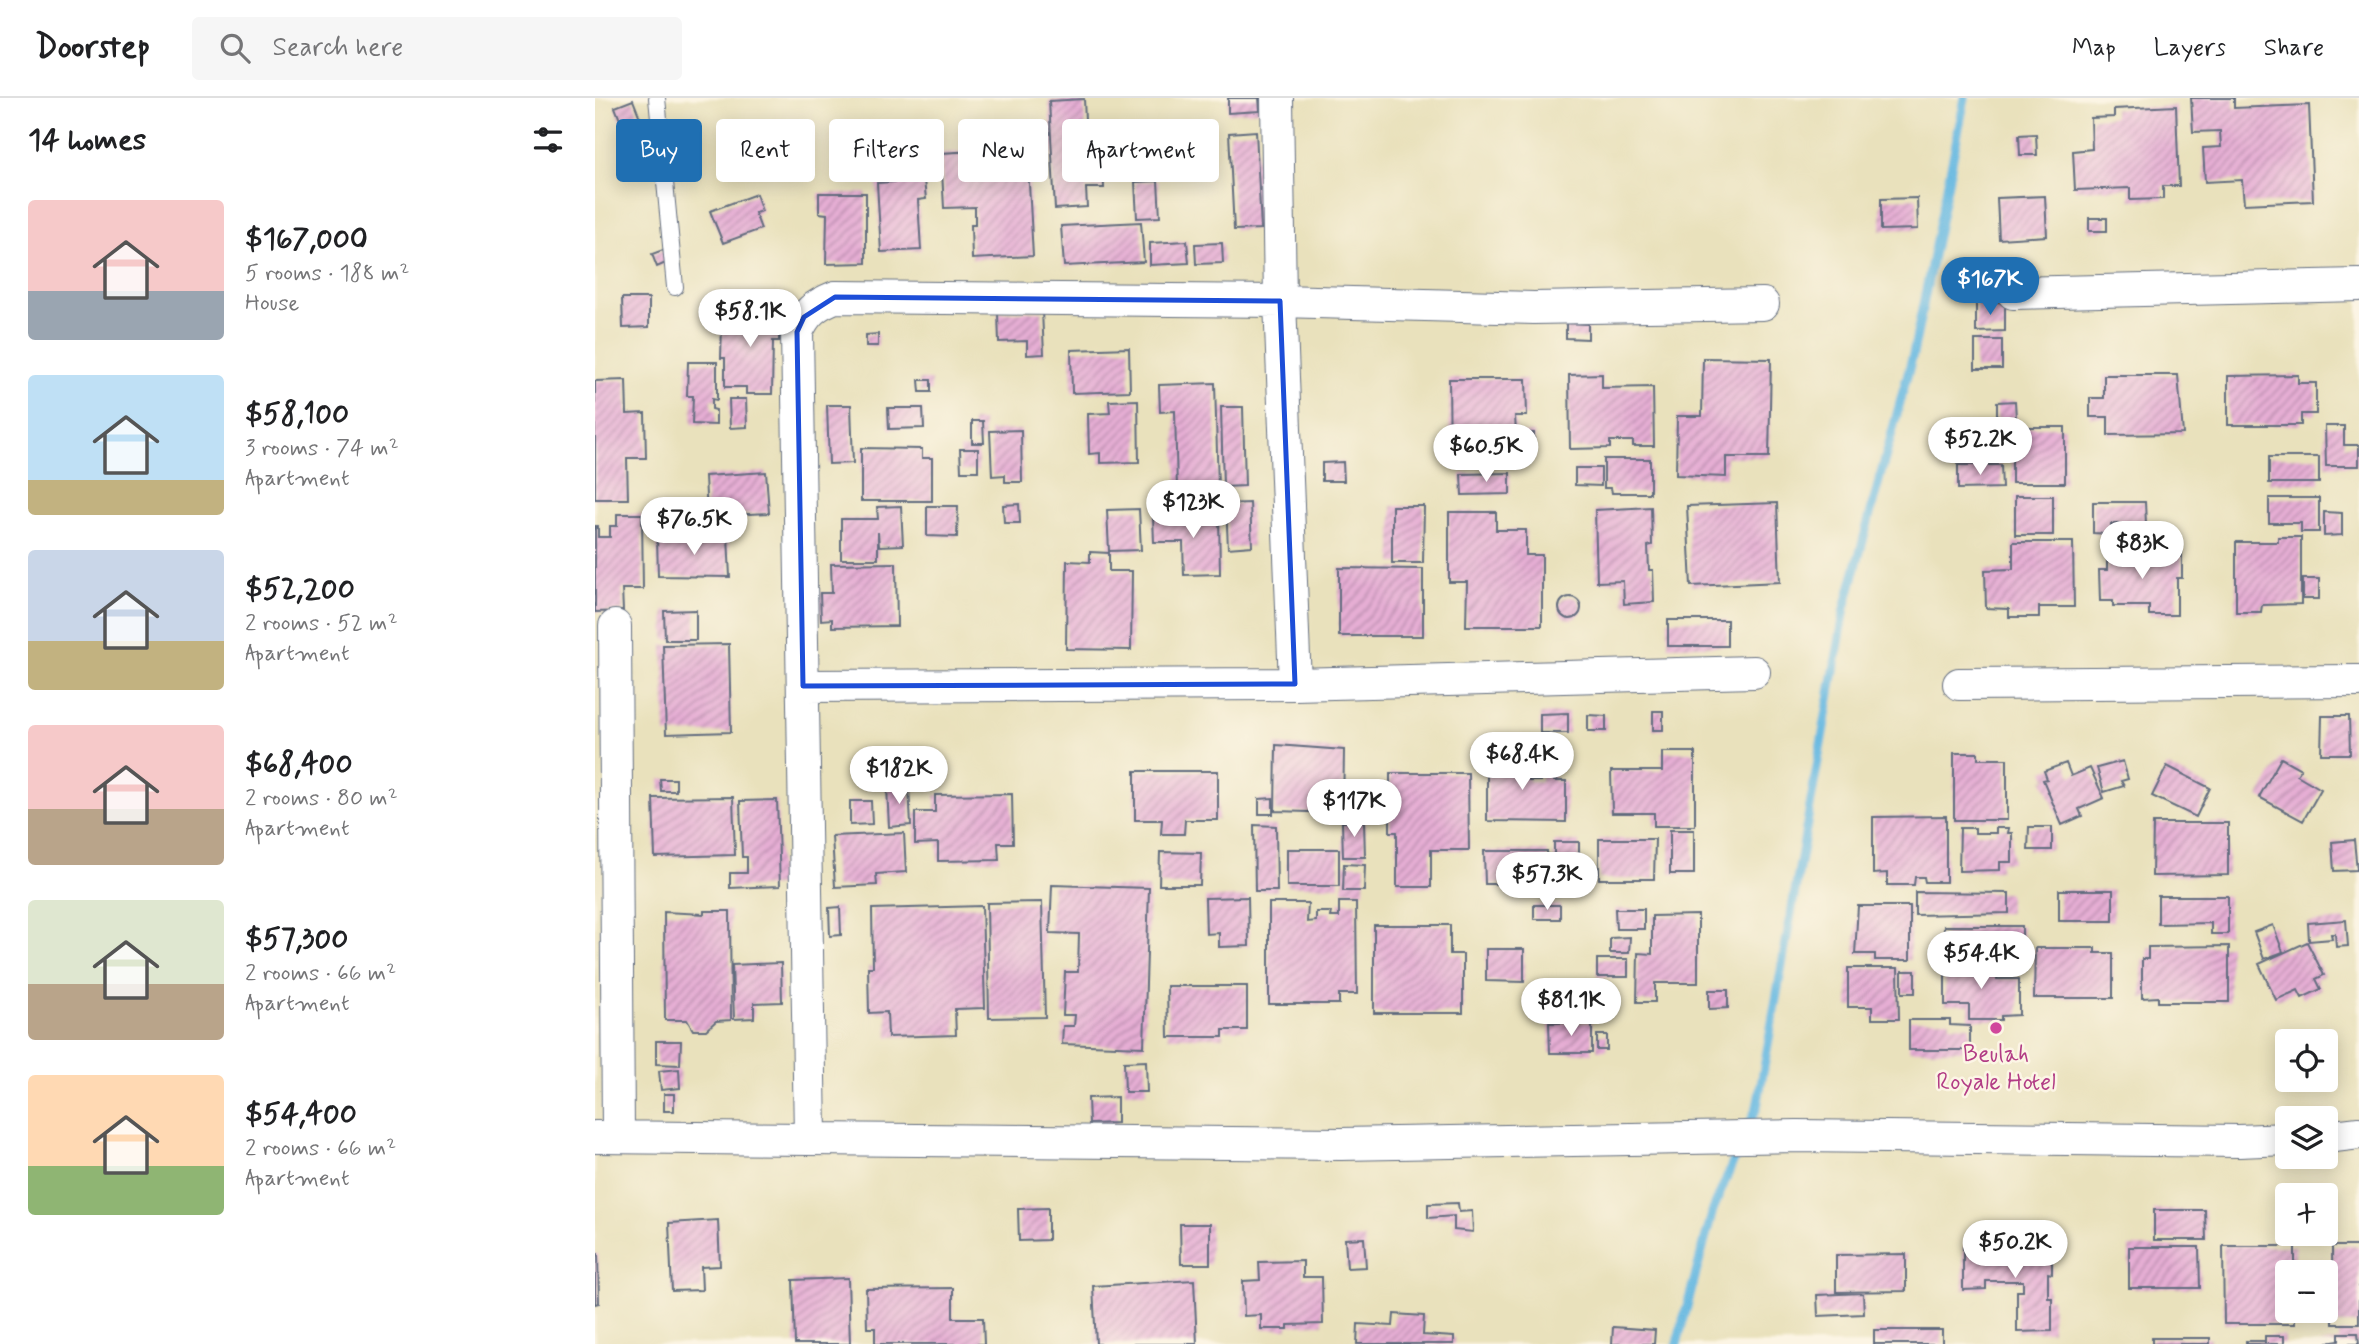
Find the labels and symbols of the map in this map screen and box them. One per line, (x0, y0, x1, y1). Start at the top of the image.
pin: $167K (1941, 258, 2039, 317)
pin: $58.1K (693, 289, 807, 349)
pin: $52.2K (1923, 418, 2037, 477)
pin: $60.5K (1429, 424, 1543, 484)
pin: $123K (1144, 480, 1242, 540)
pin: $76.5K (637, 498, 751, 557)
pin: $83K (2101, 522, 2183, 581)
pin: $68.4K (1465, 732, 1579, 792)
pin: $182K (850, 746, 948, 806)
pin: $117K (1305, 780, 1403, 839)
pin: $57.3K (1490, 852, 1604, 912)
pin: $54.4K (1924, 932, 2038, 991)
pin: $81.1K (1514, 978, 1628, 1038)
marker: Beulah Royale Hotel (1988, 1020, 2004, 1036)
place label: Beulah Royale Hotel (1936, 1039, 2056, 1098)
pin: $50.2K (1958, 1220, 2072, 1280)

